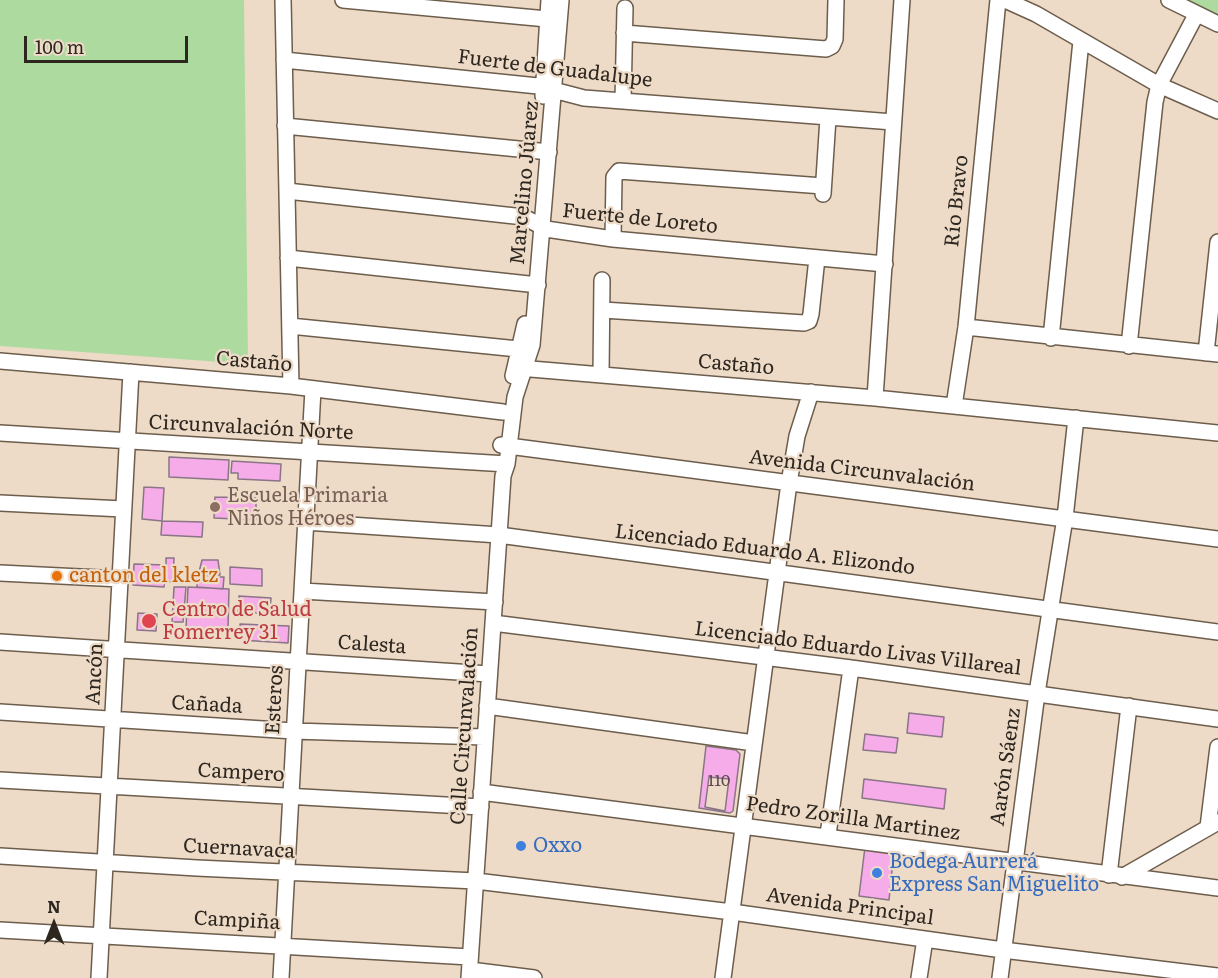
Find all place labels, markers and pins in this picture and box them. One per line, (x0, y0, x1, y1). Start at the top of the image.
place label: Escuela Primaria Niños Héroes (227, 484, 388, 531)
marker: Escuela Primaria Niños Héroes (208, 500, 222, 514)
place label: canton del kletz (69, 564, 218, 588)
marker: canton del kletz (50, 569, 64, 583)
place label: Centro de Salud Fomerrey 31 (162, 598, 312, 645)
marker: Centro de Salud Fomerrey 31 (140, 612, 158, 630)
place label: Oxxo (533, 834, 582, 858)
marker: Oxxo (514, 839, 528, 853)
place label: Bodega Aurrerá Express San Miguelito (889, 850, 1099, 897)
marker: Bodega Aurrerá Express San Miguelito (870, 866, 884, 880)

